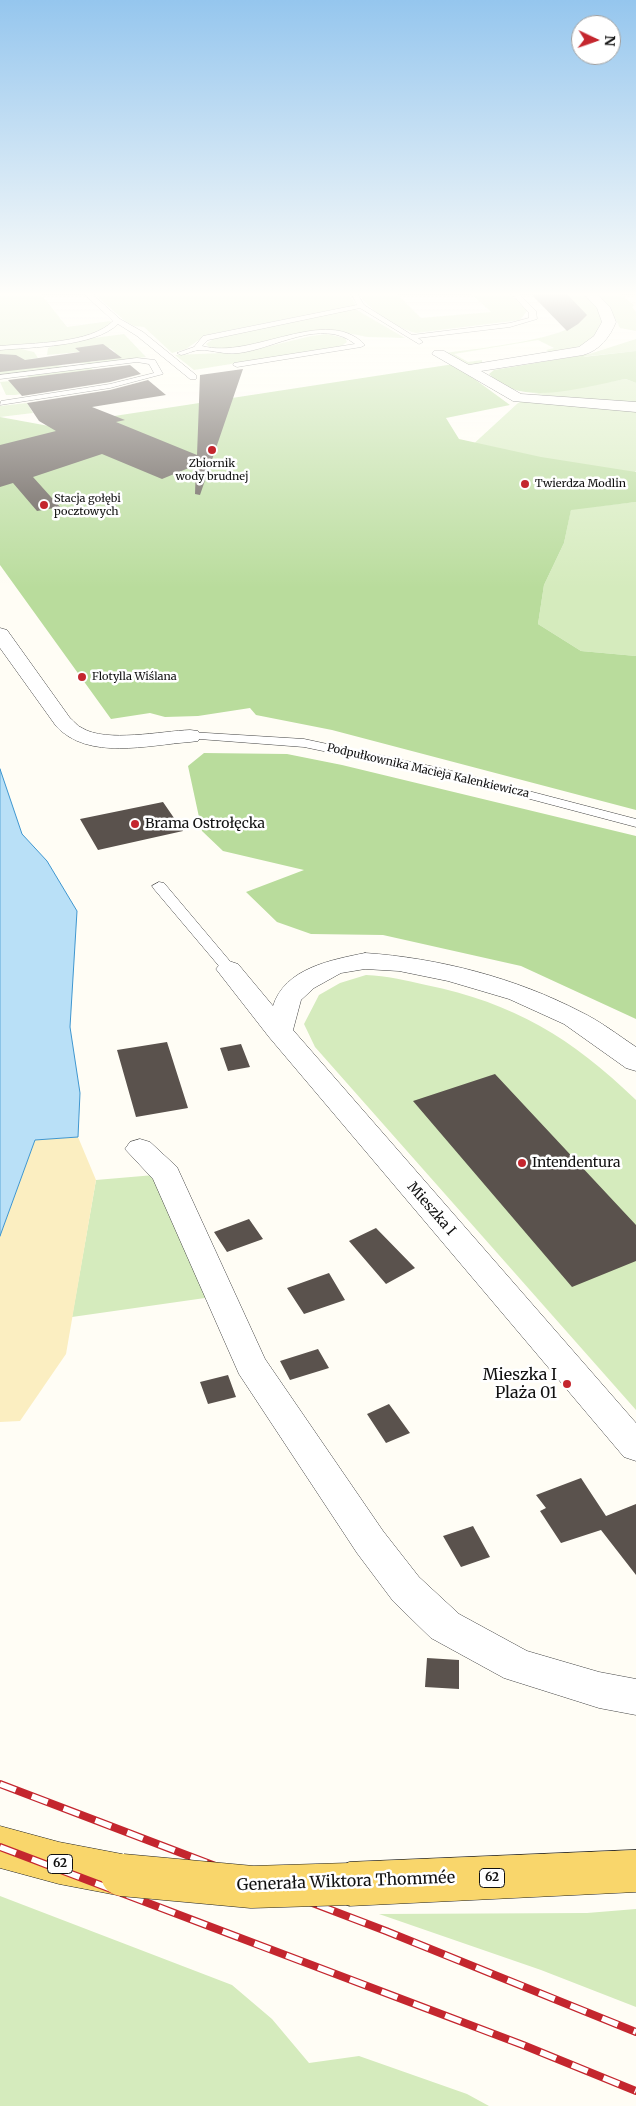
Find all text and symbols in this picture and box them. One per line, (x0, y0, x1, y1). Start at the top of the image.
north arrow (571, 15, 621, 65)
text: N (601, 35, 619, 47)
marker: Zbiornik wody brudnej (206, 444, 218, 456)
place label: Zbiornik wody brudnej (176, 457, 248, 483)
place label: Twierdza Modlin (535, 477, 626, 491)
marker: Twierdza Modlin (519, 478, 531, 490)
place label: Stacja gołębi pocztowych (54, 492, 121, 518)
marker: Stacja gołębi pocztowych (38, 499, 50, 511)
place label: Flotylla Wiślana (92, 670, 177, 684)
marker: Flotylla Wiślana (76, 671, 88, 683)
street label: Podpułkownika Macieja Kalenkiewicza (326, 741, 530, 801)
place label: Brama Ostrołęcka (145, 816, 265, 832)
marker: Brama Ostrołęcka (129, 818, 141, 830)
place label: Intendentura (532, 1155, 621, 1171)
marker: Intendentura (516, 1157, 528, 1169)
street label: Mieszka I (403, 1179, 459, 1239)
place label: Mieszka I Plaża 01 (483, 1365, 557, 1403)
marker: Mieszka I Plaża 01 (561, 1378, 573, 1390)
road number: 62 (48, 1855, 72, 1874)
street label: Generała Wiktora Thommée (236, 1869, 456, 1895)
road number: 62 (480, 1869, 504, 1888)

